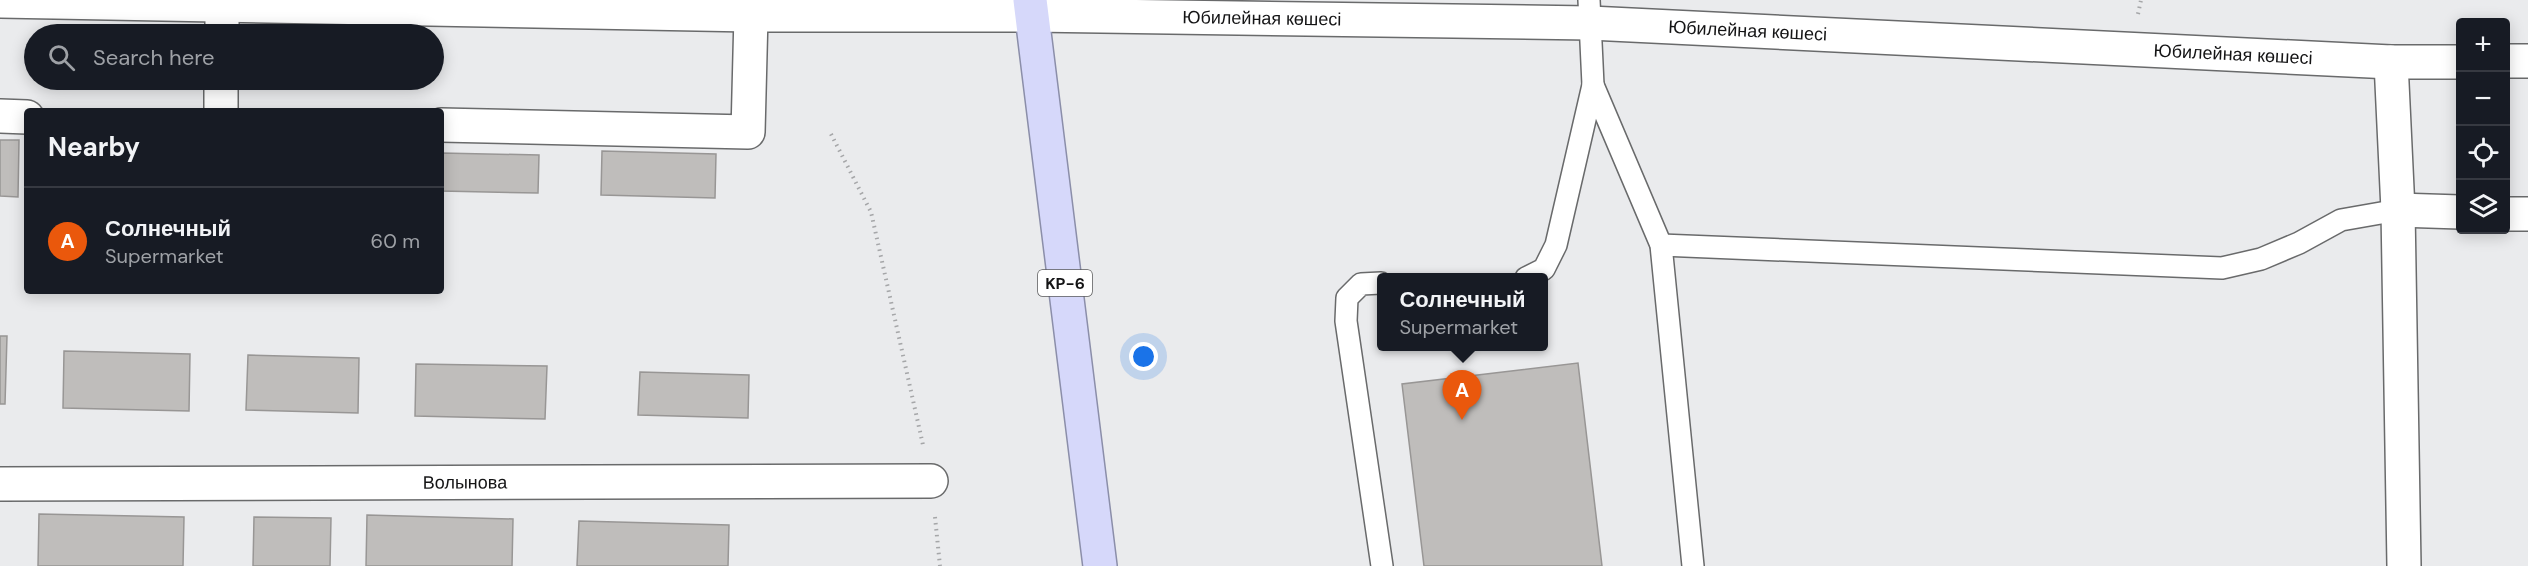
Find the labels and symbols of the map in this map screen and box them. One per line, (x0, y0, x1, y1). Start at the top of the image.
street label: Юбилейная көшесі (1182, 5, 1342, 31)
street label: Юбилейная көшесі (1668, 15, 1828, 47)
street label: Юбилейная көшесі (2153, 38, 2313, 70)
road number: KP-6 (1038, 270, 1092, 296)
your location (1129, 342, 1158, 371)
pin: A (1442, 370, 1482, 420)
street label: Волынова (423, 470, 508, 495)

